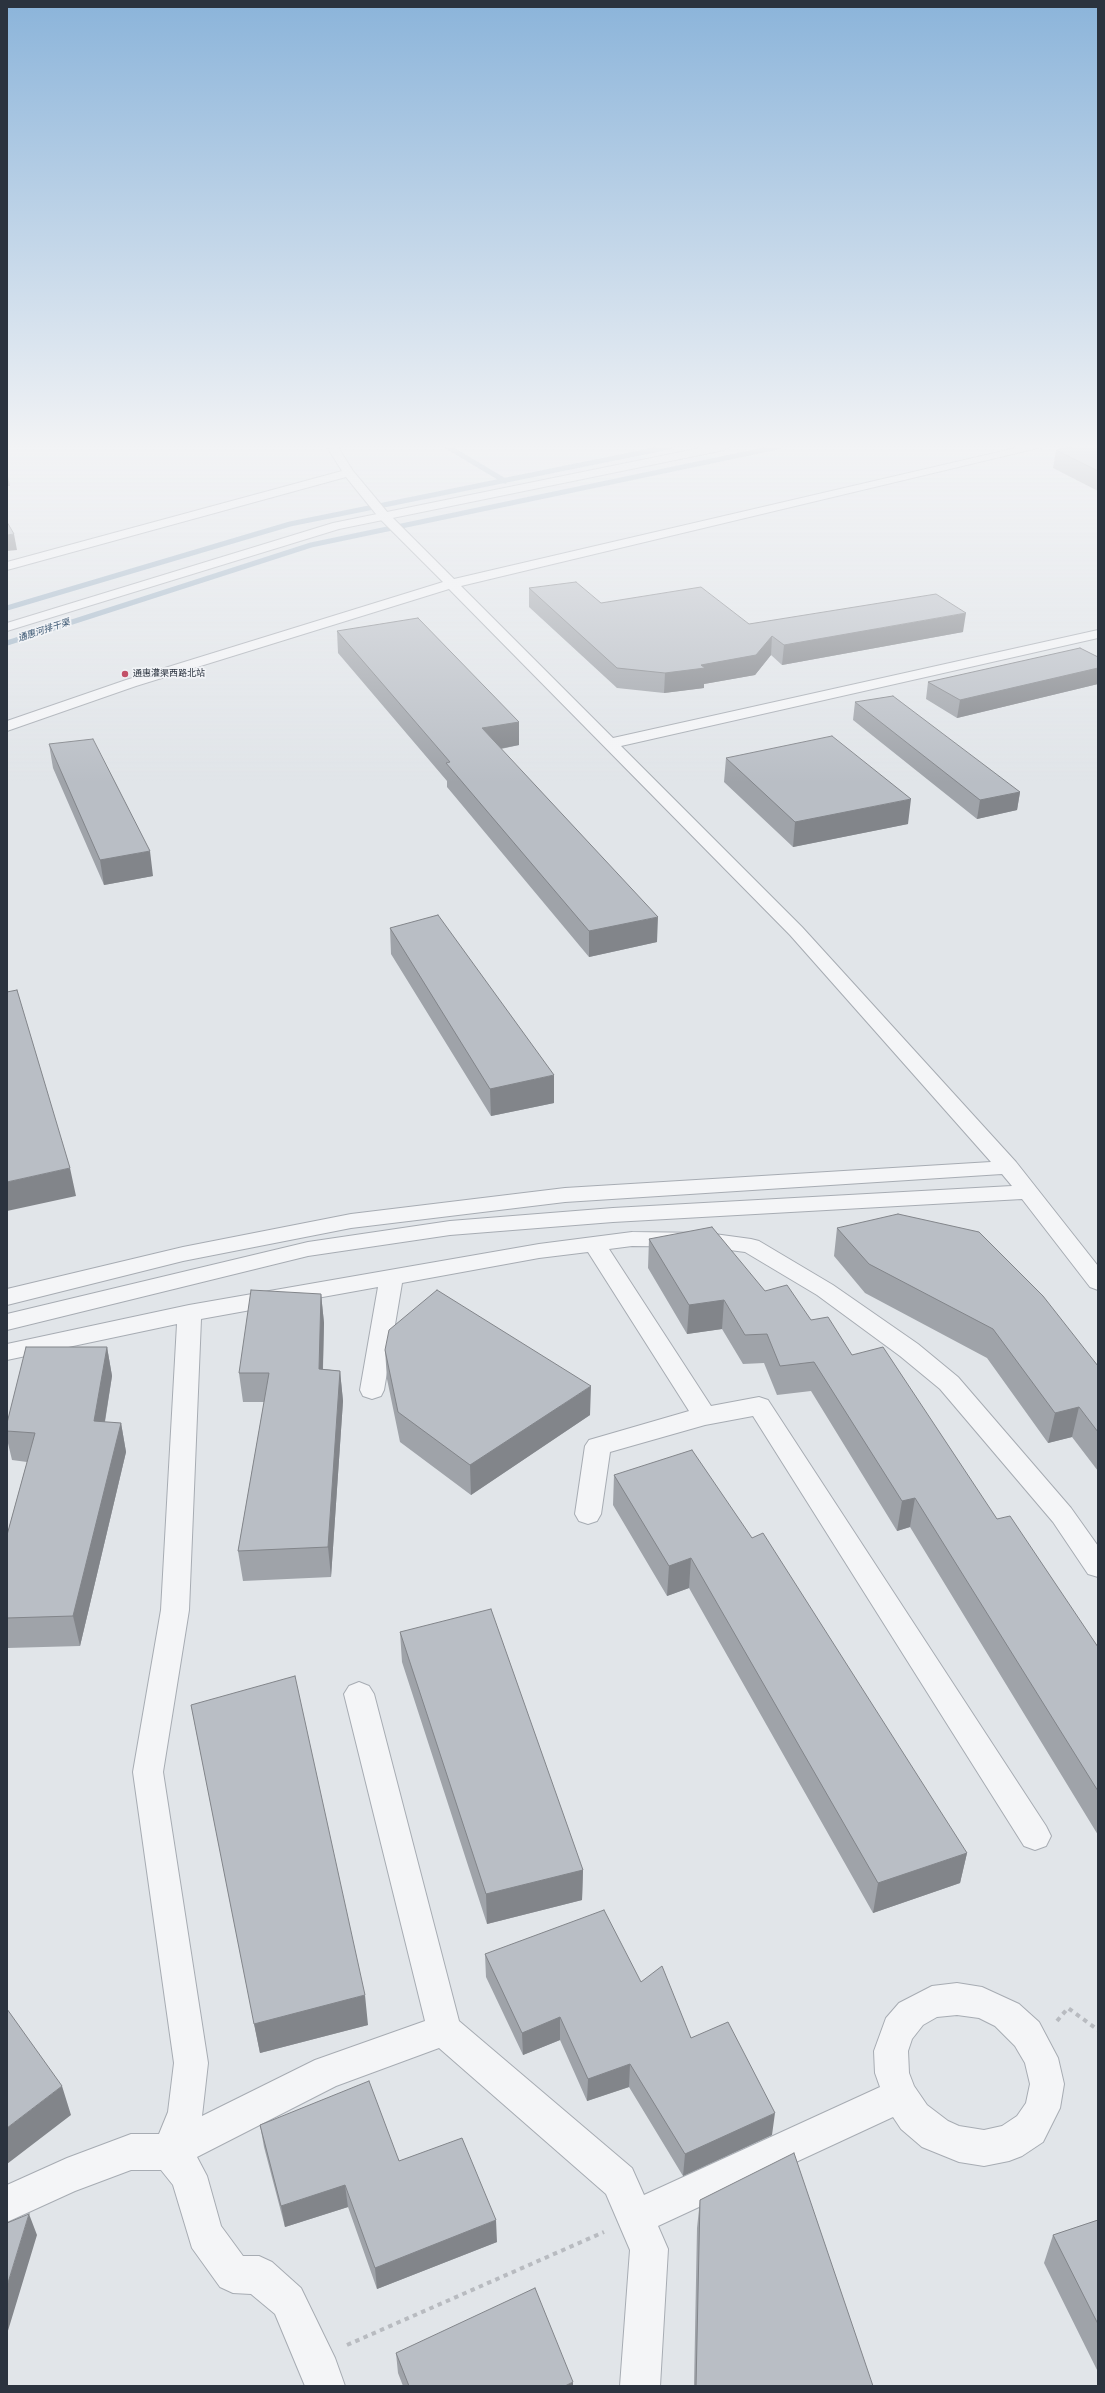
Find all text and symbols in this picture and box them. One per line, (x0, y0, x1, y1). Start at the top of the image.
water label: 通惠河排干渠 (17, 618, 71, 644)
marker: 通惠灌渠西路北站 (120, 669, 130, 679)
place label: 通惠灌渠西路北站 (133, 669, 205, 679)

